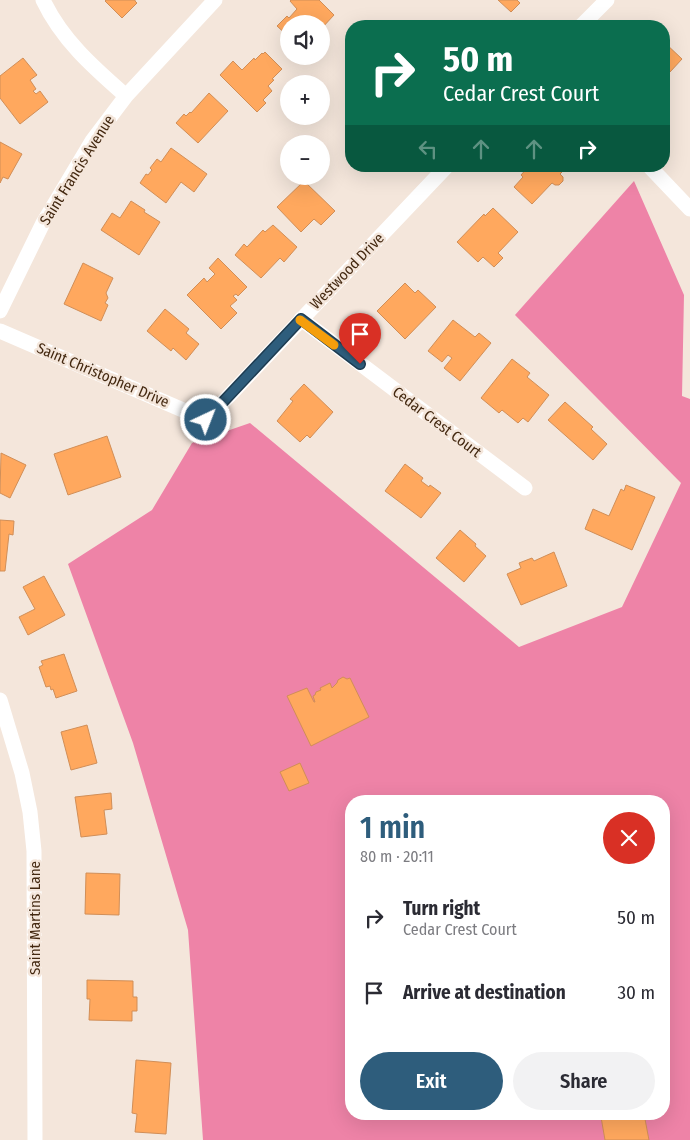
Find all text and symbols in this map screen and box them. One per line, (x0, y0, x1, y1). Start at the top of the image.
map controls (280, 15, 330, 185)
button: sound (280, 15, 330, 65)
text: 50 m (443, 38, 513, 80)
icon: right (360, 40, 425, 105)
button: + (280, 75, 330, 125)
text: Cedar Crest Court (443, 80, 599, 107)
street label: Saint Francis Avenue (36, 112, 118, 228)
button: − (280, 135, 330, 185)
icon: left (414, 135, 442, 163)
icon: ahead (467, 135, 495, 163)
icon: ahead (520, 135, 548, 163)
icon: right (573, 135, 601, 163)
street label: Westwood Drive (306, 229, 388, 313)
pin (339, 313, 381, 364)
icon: arrive (346, 320, 374, 348)
street label: Saint Christopher Drive (34, 339, 172, 411)
street label: Cedar Crest Court (389, 383, 485, 461)
position arrow (179, 393, 231, 445)
text: 1 min (360, 810, 425, 846)
button: close (603, 812, 655, 864)
text: 80 m · 20:11 (360, 847, 434, 866)
street label: Saint Martins Lane (26, 861, 44, 975)
text: Turn right (403, 897, 480, 920)
icon: right (360, 904, 388, 932)
text: 50 m (617, 906, 655, 929)
text: Cedar Crest Court (403, 920, 517, 939)
icon: arrive (360, 979, 388, 1007)
text: Arrive at destination (403, 981, 566, 1004)
text: 30 m (617, 981, 655, 1004)
button: Exit (360, 1052, 503, 1110)
button: Share (513, 1052, 655, 1110)

